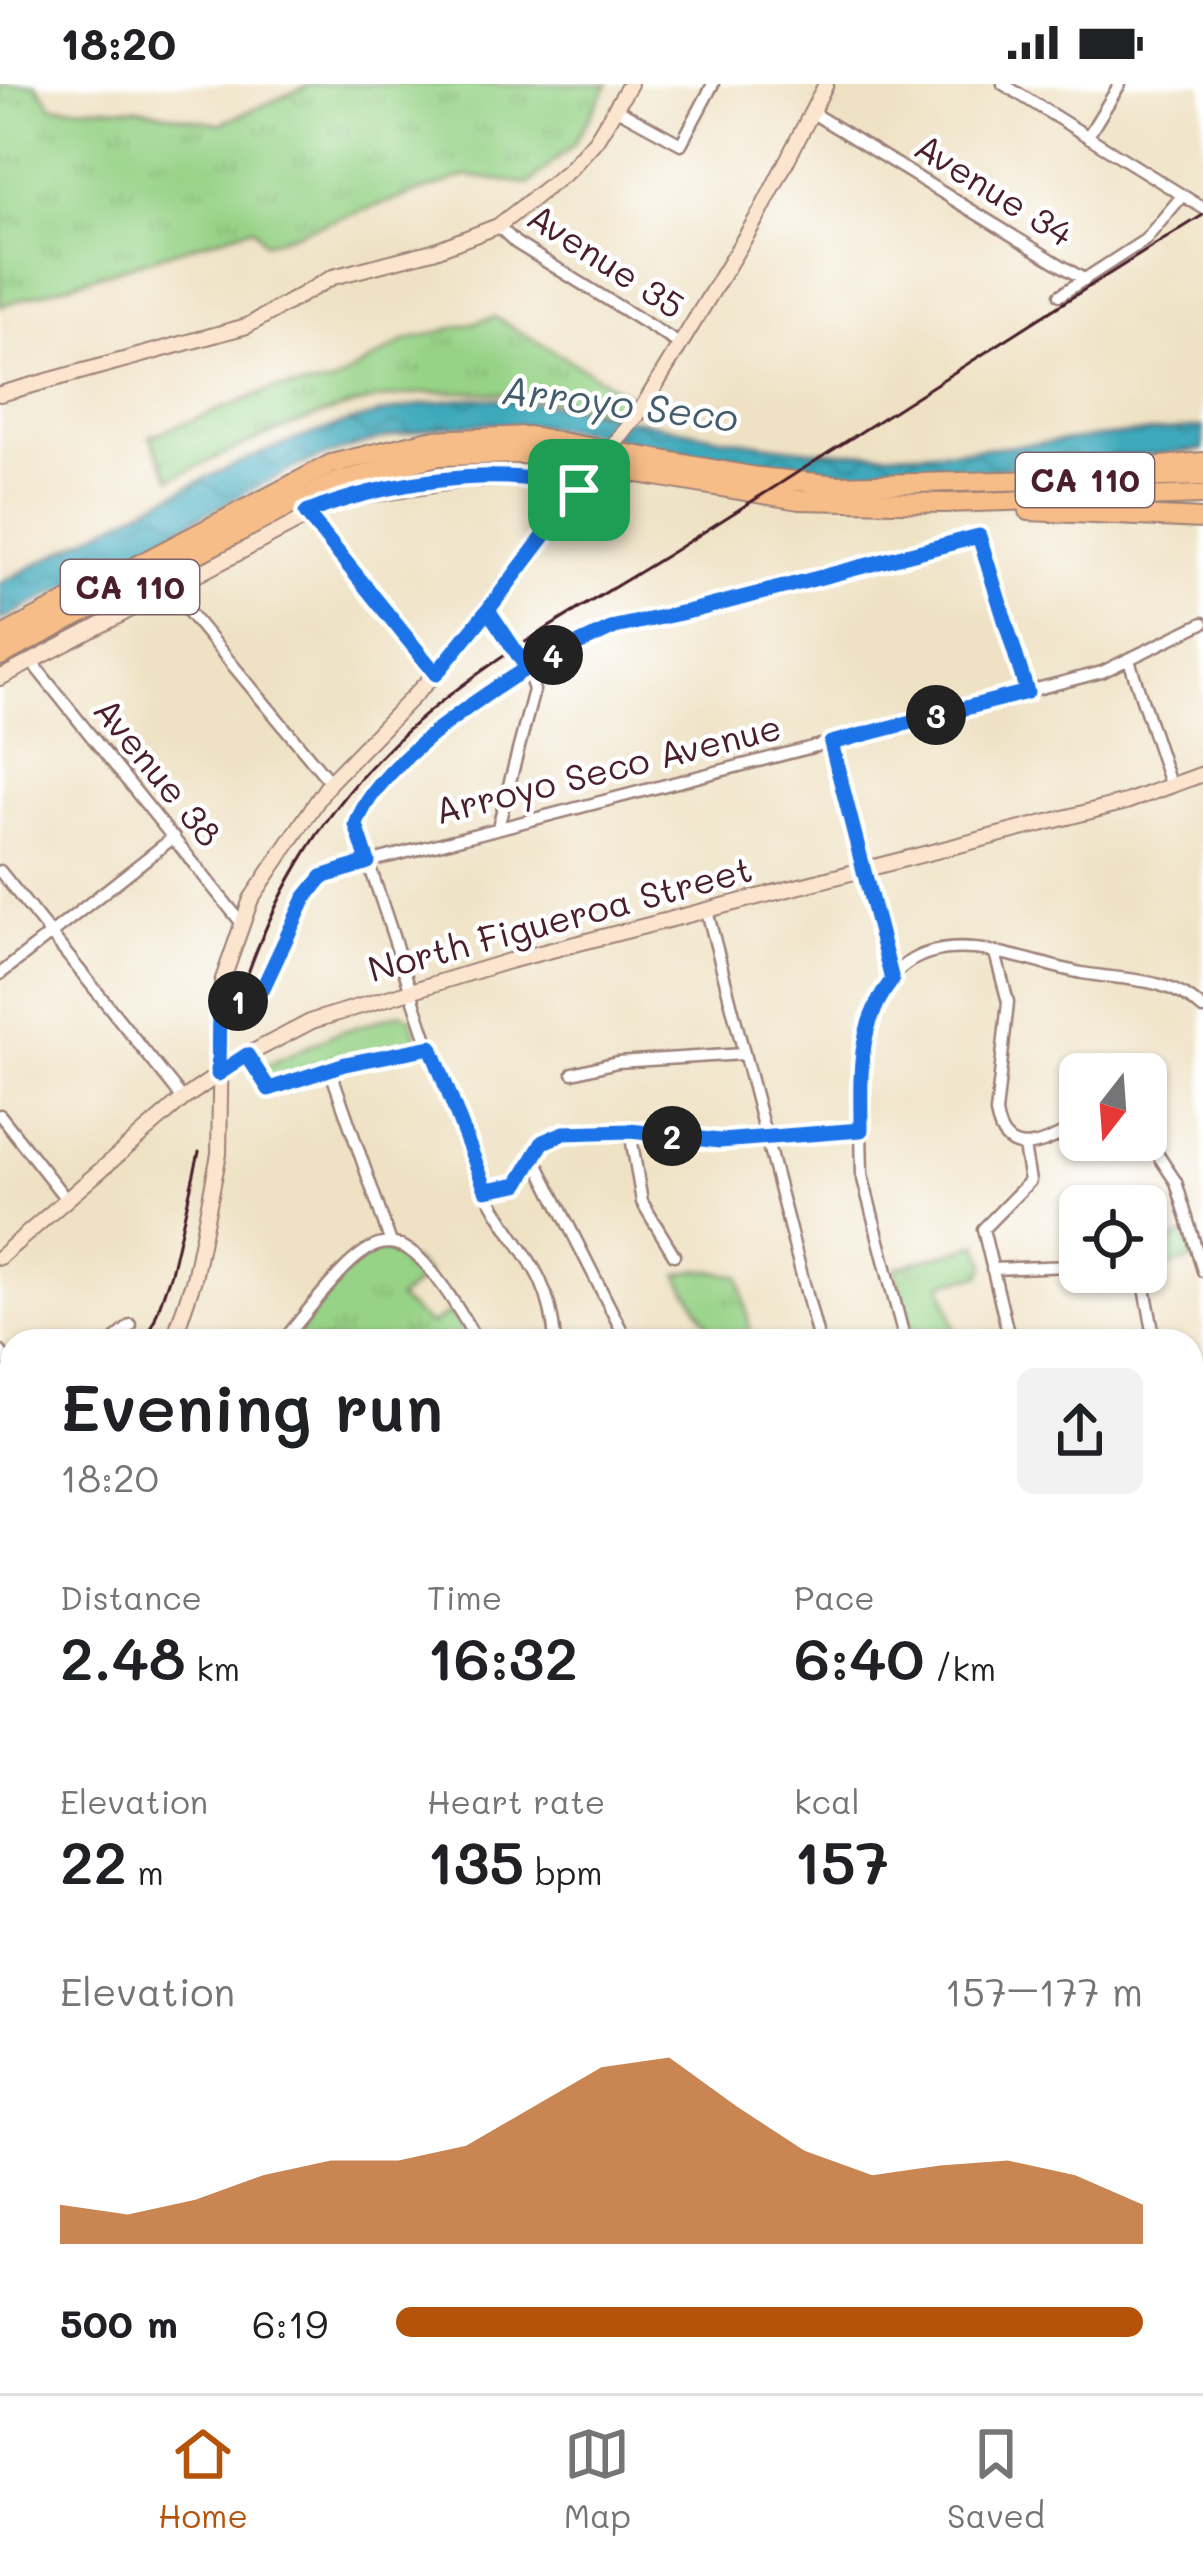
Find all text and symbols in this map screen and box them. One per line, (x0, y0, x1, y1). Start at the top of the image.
text: 18:20 (60, 13, 176, 71)
street label: Avenue 34 (907, 122, 1083, 256)
street label: Avenue 35 (519, 192, 694, 328)
water label: Arroyo Seco (499, 363, 741, 442)
pin (528, 439, 630, 541)
road number: CA 110 (1016, 453, 1154, 507)
icon: arrive (546, 457, 612, 523)
road number: CA 110 (61, 560, 199, 614)
pin: 4 (523, 625, 583, 685)
text: 4 (543, 633, 563, 676)
pin: 3 (906, 685, 966, 745)
street label: Avenue 38 (85, 687, 234, 855)
text: 3 (926, 693, 946, 736)
street label: Arroyo Seco Avenue (430, 702, 786, 834)
street label: North Figueroa Street (362, 844, 757, 991)
pin: 1 (208, 971, 268, 1031)
text: 1 (231, 979, 245, 1022)
north arrow (1059, 1053, 1167, 1161)
map controls (1059, 1053, 1167, 1293)
pin: 2 (642, 1106, 702, 1166)
text: 2 (663, 1114, 681, 1157)
button: locate (1059, 1185, 1167, 1293)
text: Evening run (60, 1363, 443, 1449)
button: share (1017, 1368, 1143, 1494)
text: 18:20 (60, 1451, 159, 1502)
text: Distance (60, 1575, 202, 1618)
text: Time (427, 1575, 502, 1618)
text: Pace (794, 1575, 875, 1618)
text: 2.48 (60, 1618, 186, 1696)
text: 16:32 (427, 1618, 578, 1696)
text: 6:40 (794, 1618, 924, 1696)
text: km (186, 1646, 240, 1689)
text: /km (924, 1646, 996, 1689)
text: Elevation (60, 1779, 208, 1822)
text: Heart rate (427, 1779, 605, 1822)
text: kcal (794, 1779, 860, 1822)
text: 22 (60, 1822, 127, 1900)
text: 135 (427, 1822, 524, 1900)
text: 157 (794, 1822, 889, 1900)
text: m (127, 1850, 164, 1893)
text: bpm (524, 1850, 603, 1893)
text: Elevation (60, 1965, 235, 2016)
text: 157–177 m (945, 1965, 1143, 2016)
text: 500 m (60, 2297, 178, 2348)
text: 6:19 (252, 2297, 328, 2348)
tab: Home (158, 2421, 248, 2536)
tab: Map (564, 2421, 631, 2536)
tab: Saved (947, 2421, 1045, 2536)

